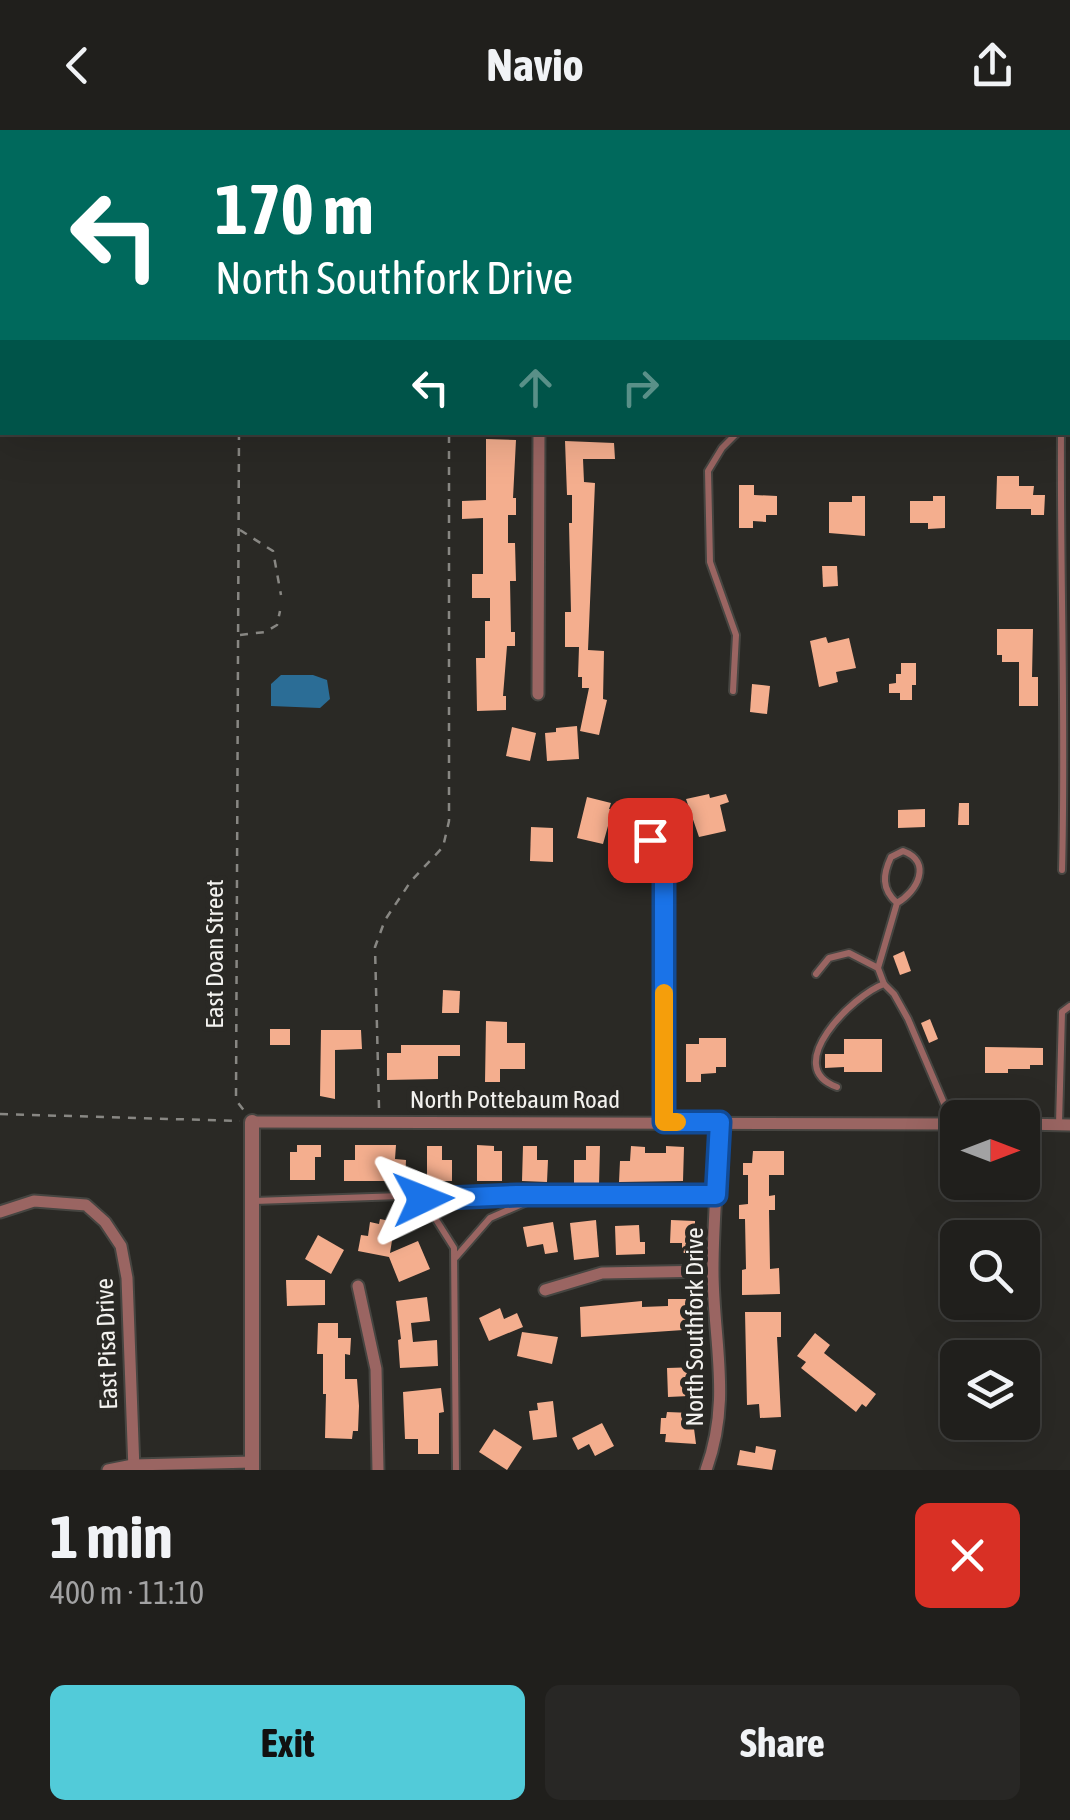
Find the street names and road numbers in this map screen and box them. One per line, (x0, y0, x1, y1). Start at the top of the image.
street label: East Doan Street (200, 879, 228, 1029)
street label: North Pottebaum Road (410, 1085, 620, 1113)
street label: North Southfork Drive (680, 1227, 708, 1427)
street label: East Pisa Drive (90, 1278, 122, 1410)

